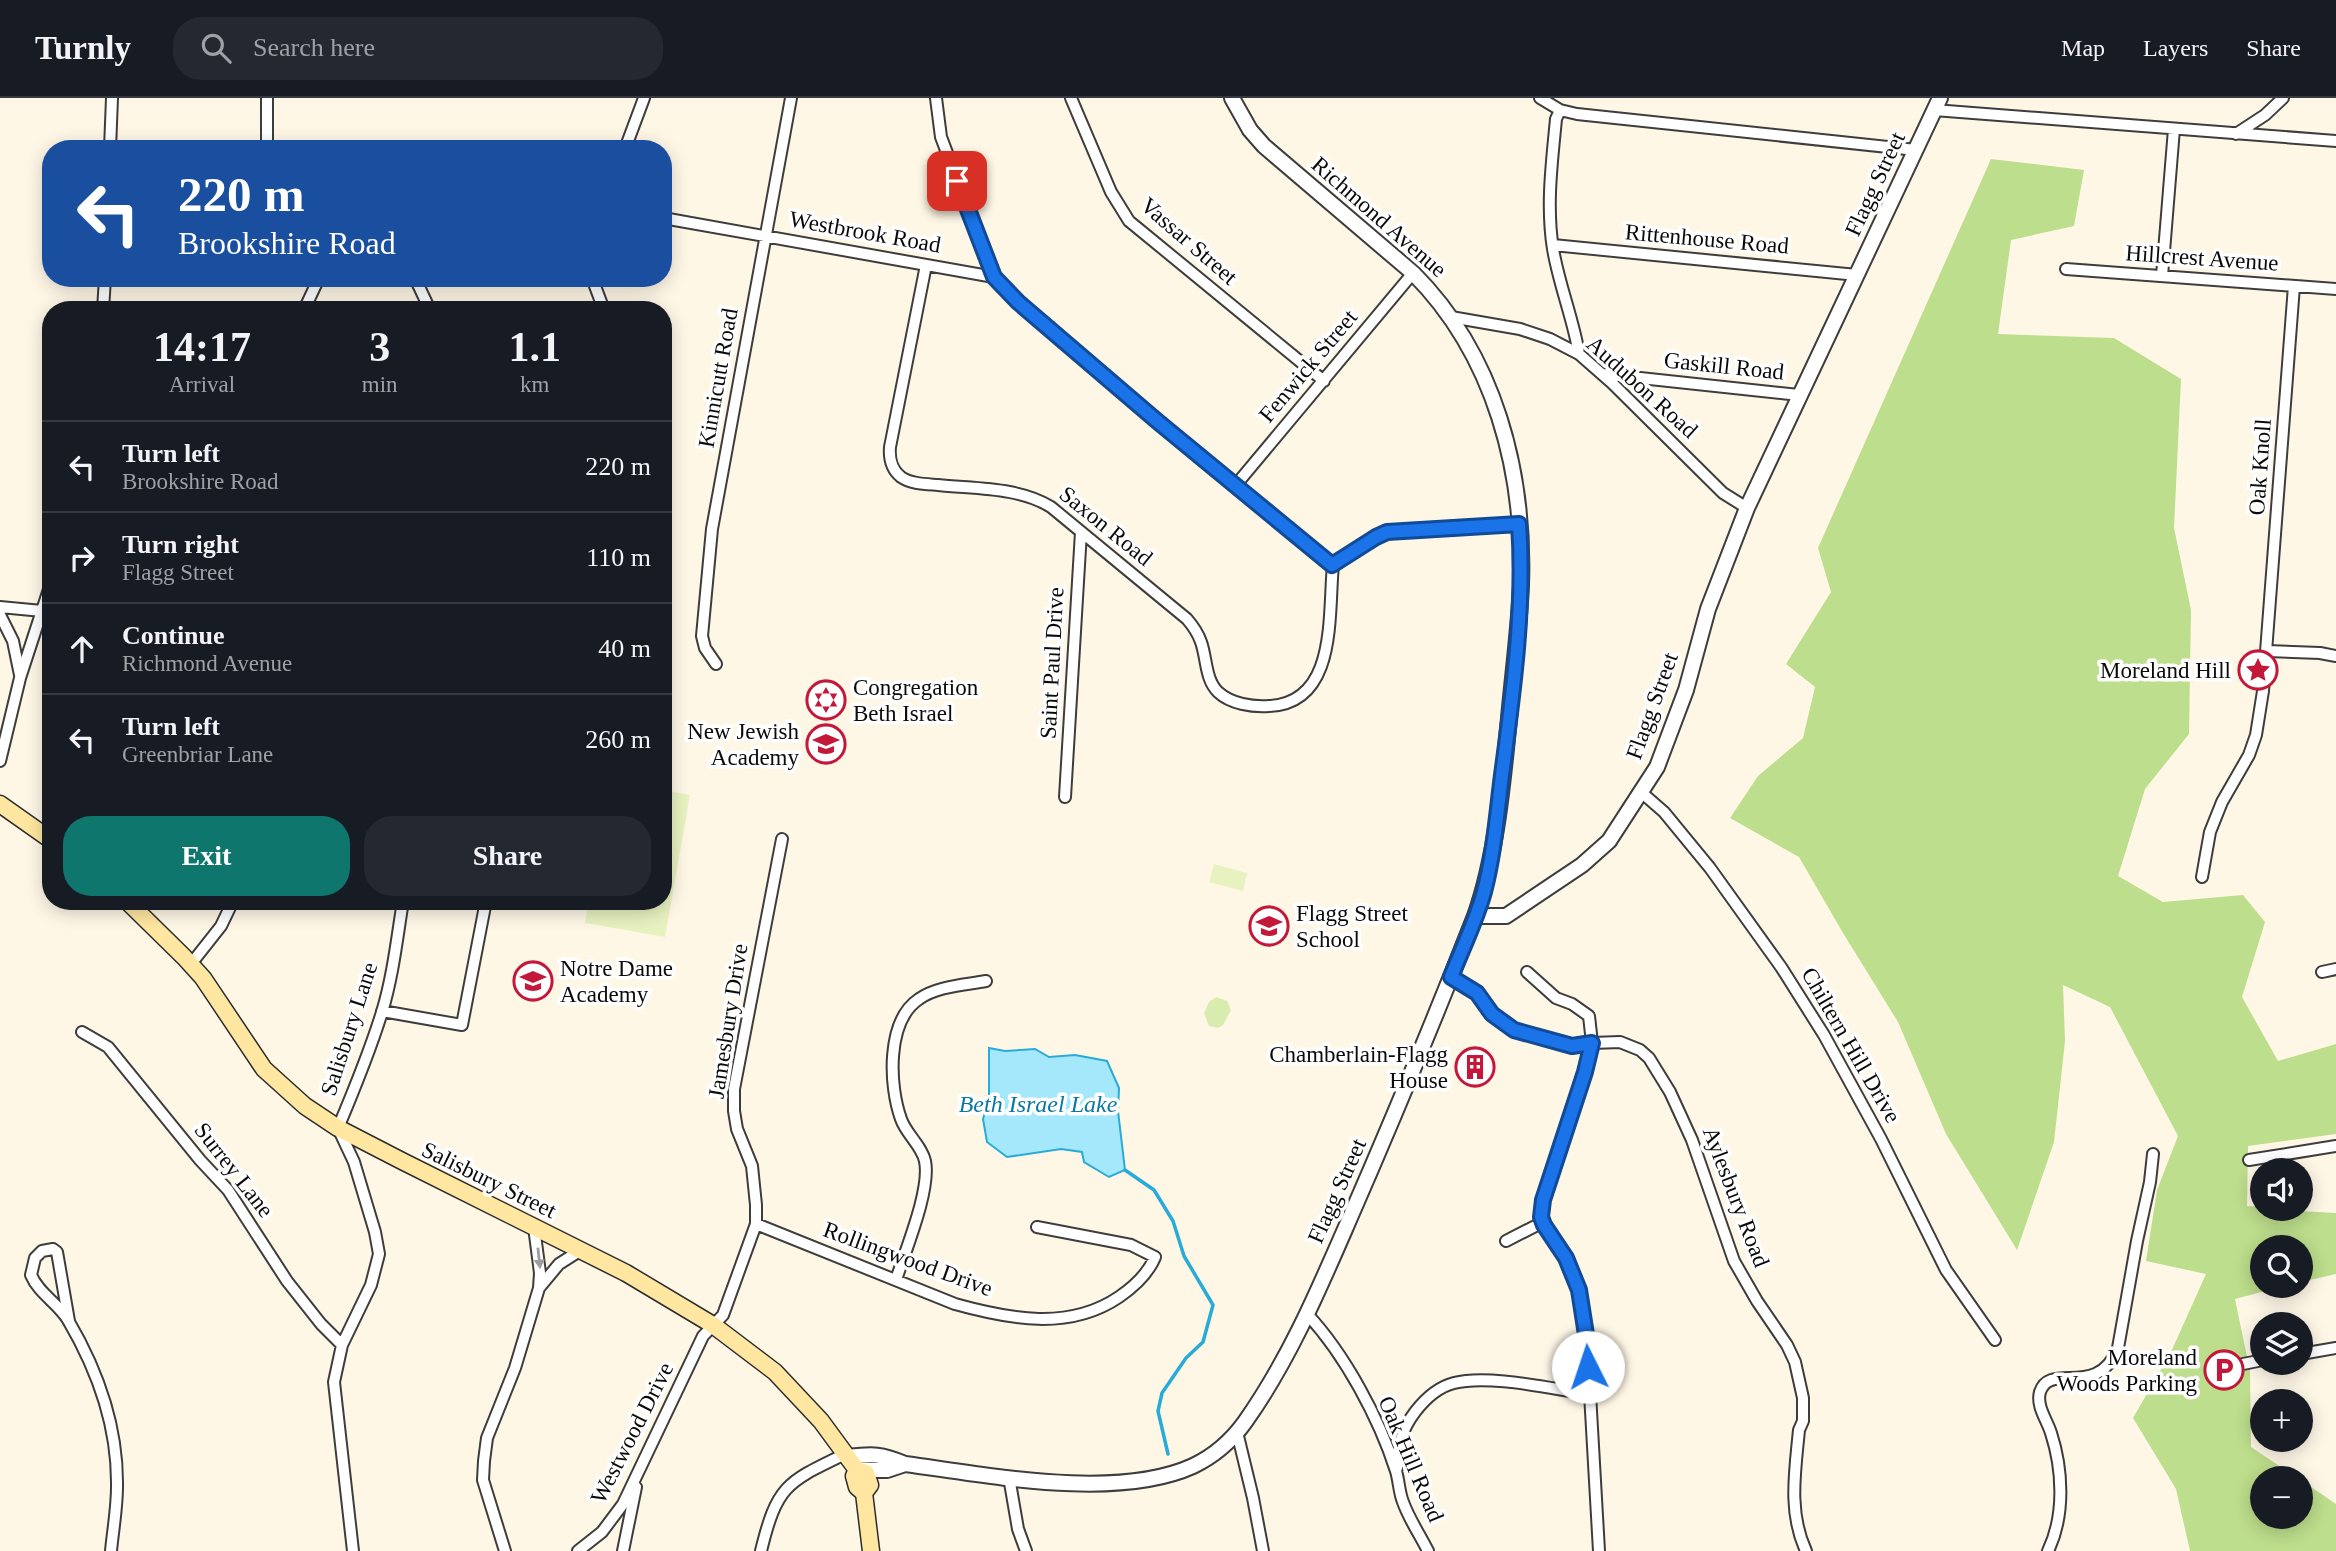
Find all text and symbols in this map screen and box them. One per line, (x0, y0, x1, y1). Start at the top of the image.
search box (173, 17, 663, 80)
icon: search (197, 29, 235, 67)
text: Turnly (35, 30, 131, 66)
text: Search here (253, 33, 375, 62)
text: Map (2061, 35, 2105, 61)
text: Layers (2143, 35, 2208, 61)
text: Share (2246, 35, 2301, 61)
street label: Flagg Street (1840, 128, 1910, 240)
pin (927, 151, 987, 211)
street label: Richmond Avenue (1307, 152, 1451, 282)
icon: arrive (938, 162, 976, 200)
text: 220 m (178, 167, 305, 222)
icon: left (63, 168, 154, 259)
street label: Vassar Street (1136, 192, 1243, 290)
street label: Westbrook Road (787, 206, 943, 258)
street label: Rittenhouse Road (1624, 219, 1790, 259)
text: Brookshire Road (178, 225, 396, 261)
street label: Hillcrest Avenue (2125, 240, 2279, 276)
street label: Fenwick Street (1254, 304, 1363, 427)
street label: Kinnicutt Road (693, 306, 743, 450)
text: 14:17 (153, 324, 251, 370)
text: 3 (369, 324, 390, 370)
text: 1.1 (509, 324, 561, 370)
street label: Audubon Road (1582, 331, 1703, 443)
street label: Gaskill Road (1663, 347, 1786, 385)
text: Arrival (169, 372, 235, 397)
text: min (362, 372, 398, 397)
text: km (520, 372, 549, 397)
street label: Oak Knoll (2244, 418, 2276, 516)
text: Turn left (122, 439, 220, 468)
icon: left (63, 448, 101, 486)
text: 220 m (585, 452, 651, 481)
text: Brookshire Road (122, 469, 279, 494)
street label: Saxon Road (1055, 481, 1158, 571)
text: Turn right (122, 530, 239, 559)
icon: right (63, 539, 101, 577)
text: 110 m (586, 543, 651, 572)
text: Flagg Street (122, 560, 234, 585)
street label: Saint Paul Drive (1036, 586, 1068, 740)
text: Continue (122, 621, 225, 650)
icon: ahead (63, 630, 101, 668)
text: 40 m (598, 634, 651, 663)
street label: Flagg Street (1621, 649, 1683, 763)
place icon: Moreland Hill (2237, 649, 2279, 691)
text: Richmond Avenue (122, 651, 292, 676)
place label: Moreland Hill (2100, 658, 2231, 683)
place label: Congregation Beth Israel (853, 675, 979, 726)
synagogue icon: Congregation Beth Israel (805, 679, 847, 721)
text: Turn left (122, 712, 220, 741)
place label: New Jewish Academy (687, 719, 799, 770)
icon: left (63, 721, 101, 759)
school or university icon: New Jewish Academy (805, 723, 847, 765)
text: 260 m (585, 725, 651, 754)
text: Greenbriar Lane (122, 742, 273, 767)
button: Exit (63, 816, 350, 896)
button: Share (364, 816, 651, 896)
place label: Flagg Street School (1296, 901, 1408, 952)
school or university icon: Flagg Street School (1248, 905, 1290, 947)
street label: Jamesbury Drive (703, 942, 753, 1100)
place label: Notre Dame Academy (560, 956, 673, 1007)
street label: Salisbury Lane (316, 959, 382, 1099)
school or university icon: Notre Dame Academy (512, 960, 554, 1002)
street label: Chiltern Hill Drive (1796, 963, 1906, 1127)
place label: Chamberlain-Flagg House (1269, 1042, 1448, 1093)
building icon: Chamberlain-Flagg House (1454, 1046, 1496, 1088)
water label: Beth Israel Lake (959, 1091, 1118, 1117)
street label: Surrey Lane (189, 1118, 279, 1222)
street label: Aylesbury Road (1698, 1123, 1774, 1271)
street label: Flagg Street (1303, 1134, 1371, 1247)
street label: Salisbury Street (418, 1137, 561, 1224)
map controls (2250, 1158, 2313, 1529)
button: sound (2250, 1158, 2313, 1221)
street label: Rollingwood Drive (820, 1217, 996, 1301)
button: search (2250, 1235, 2313, 1298)
one-way arrow (534, 1247, 545, 1269)
button: layers (2250, 1312, 2313, 1375)
position arrow (1551, 1330, 1625, 1404)
place label: Moreland Woods Parking (2056, 1345, 2197, 1396)
parking icon: Moreland Woods Parking (2203, 1349, 2245, 1391)
street label: Westwood Drive (586, 1358, 678, 1508)
button: + (2250, 1389, 2313, 1452)
street label: Oak Hill Road (1373, 1392, 1449, 1526)
button: − (2250, 1466, 2313, 1529)

